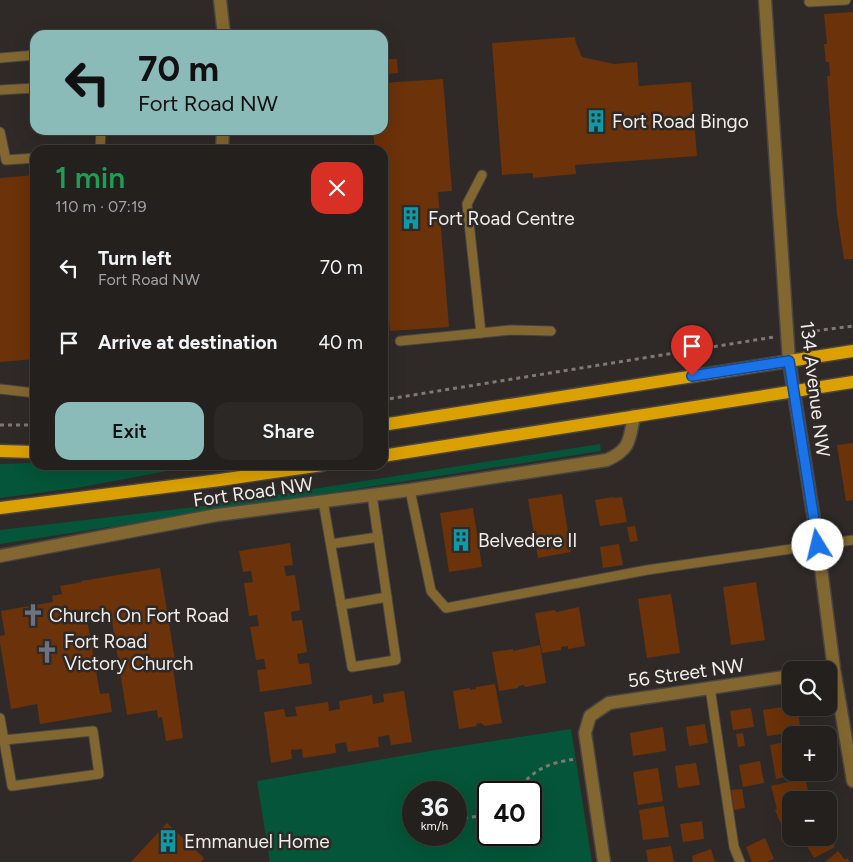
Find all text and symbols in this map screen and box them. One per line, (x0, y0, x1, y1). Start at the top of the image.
text: 70 m (138, 48, 219, 90)
icon: left (55, 50, 120, 115)
text: Fort Road NW (138, 90, 278, 117)
building icon: Fort Road Bingo (583, 108, 609, 134)
place label: Fort Road Bingo (612, 110, 749, 133)
text: 1 min (55, 159, 125, 196)
button: close (311, 162, 363, 214)
text: 110 m · 07:19 (55, 197, 147, 216)
building icon: Fort Road Centre (398, 205, 424, 231)
place label: Fort Road Centre (428, 207, 575, 230)
text: Turn left (98, 247, 172, 270)
icon: left (55, 254, 83, 282)
text: 70 m (320, 256, 363, 279)
text: Fort Road NW (98, 270, 200, 289)
street label: 134 Avenue NW (795, 320, 835, 459)
pin (671, 325, 713, 376)
icon: arrive (55, 329, 83, 357)
text: Arrive at destination (98, 331, 277, 354)
text: 40 m (318, 331, 363, 354)
icon: arrive (678, 332, 706, 360)
button: Exit (55, 402, 204, 460)
button: Share (214, 402, 363, 460)
street label: Fort Road NW (192, 472, 315, 512)
position arrow (791, 518, 843, 570)
building icon: Belvedere II (448, 527, 474, 553)
place label: Belvedere II (478, 529, 578, 552)
church icon: Church On Fort Road (20, 602, 46, 628)
place label: Church On Fort Road (49, 604, 229, 627)
place label: Fort Road Victory Church (64, 630, 193, 675)
church icon: Fort Road Victory Church (34, 639, 60, 665)
street label: 56 Street NW (626, 653, 746, 693)
map controls (782, 661, 837, 846)
button: search (782, 661, 837, 716)
button: + (782, 726, 837, 781)
speed limit sign: 40 (477, 781, 542, 846)
button: − (782, 791, 837, 846)
text: 36 (420, 792, 449, 822)
text: km/h (421, 819, 448, 833)
building icon: Emmanuel Home (155, 828, 181, 854)
place label: Emmanuel Home (184, 830, 330, 853)

